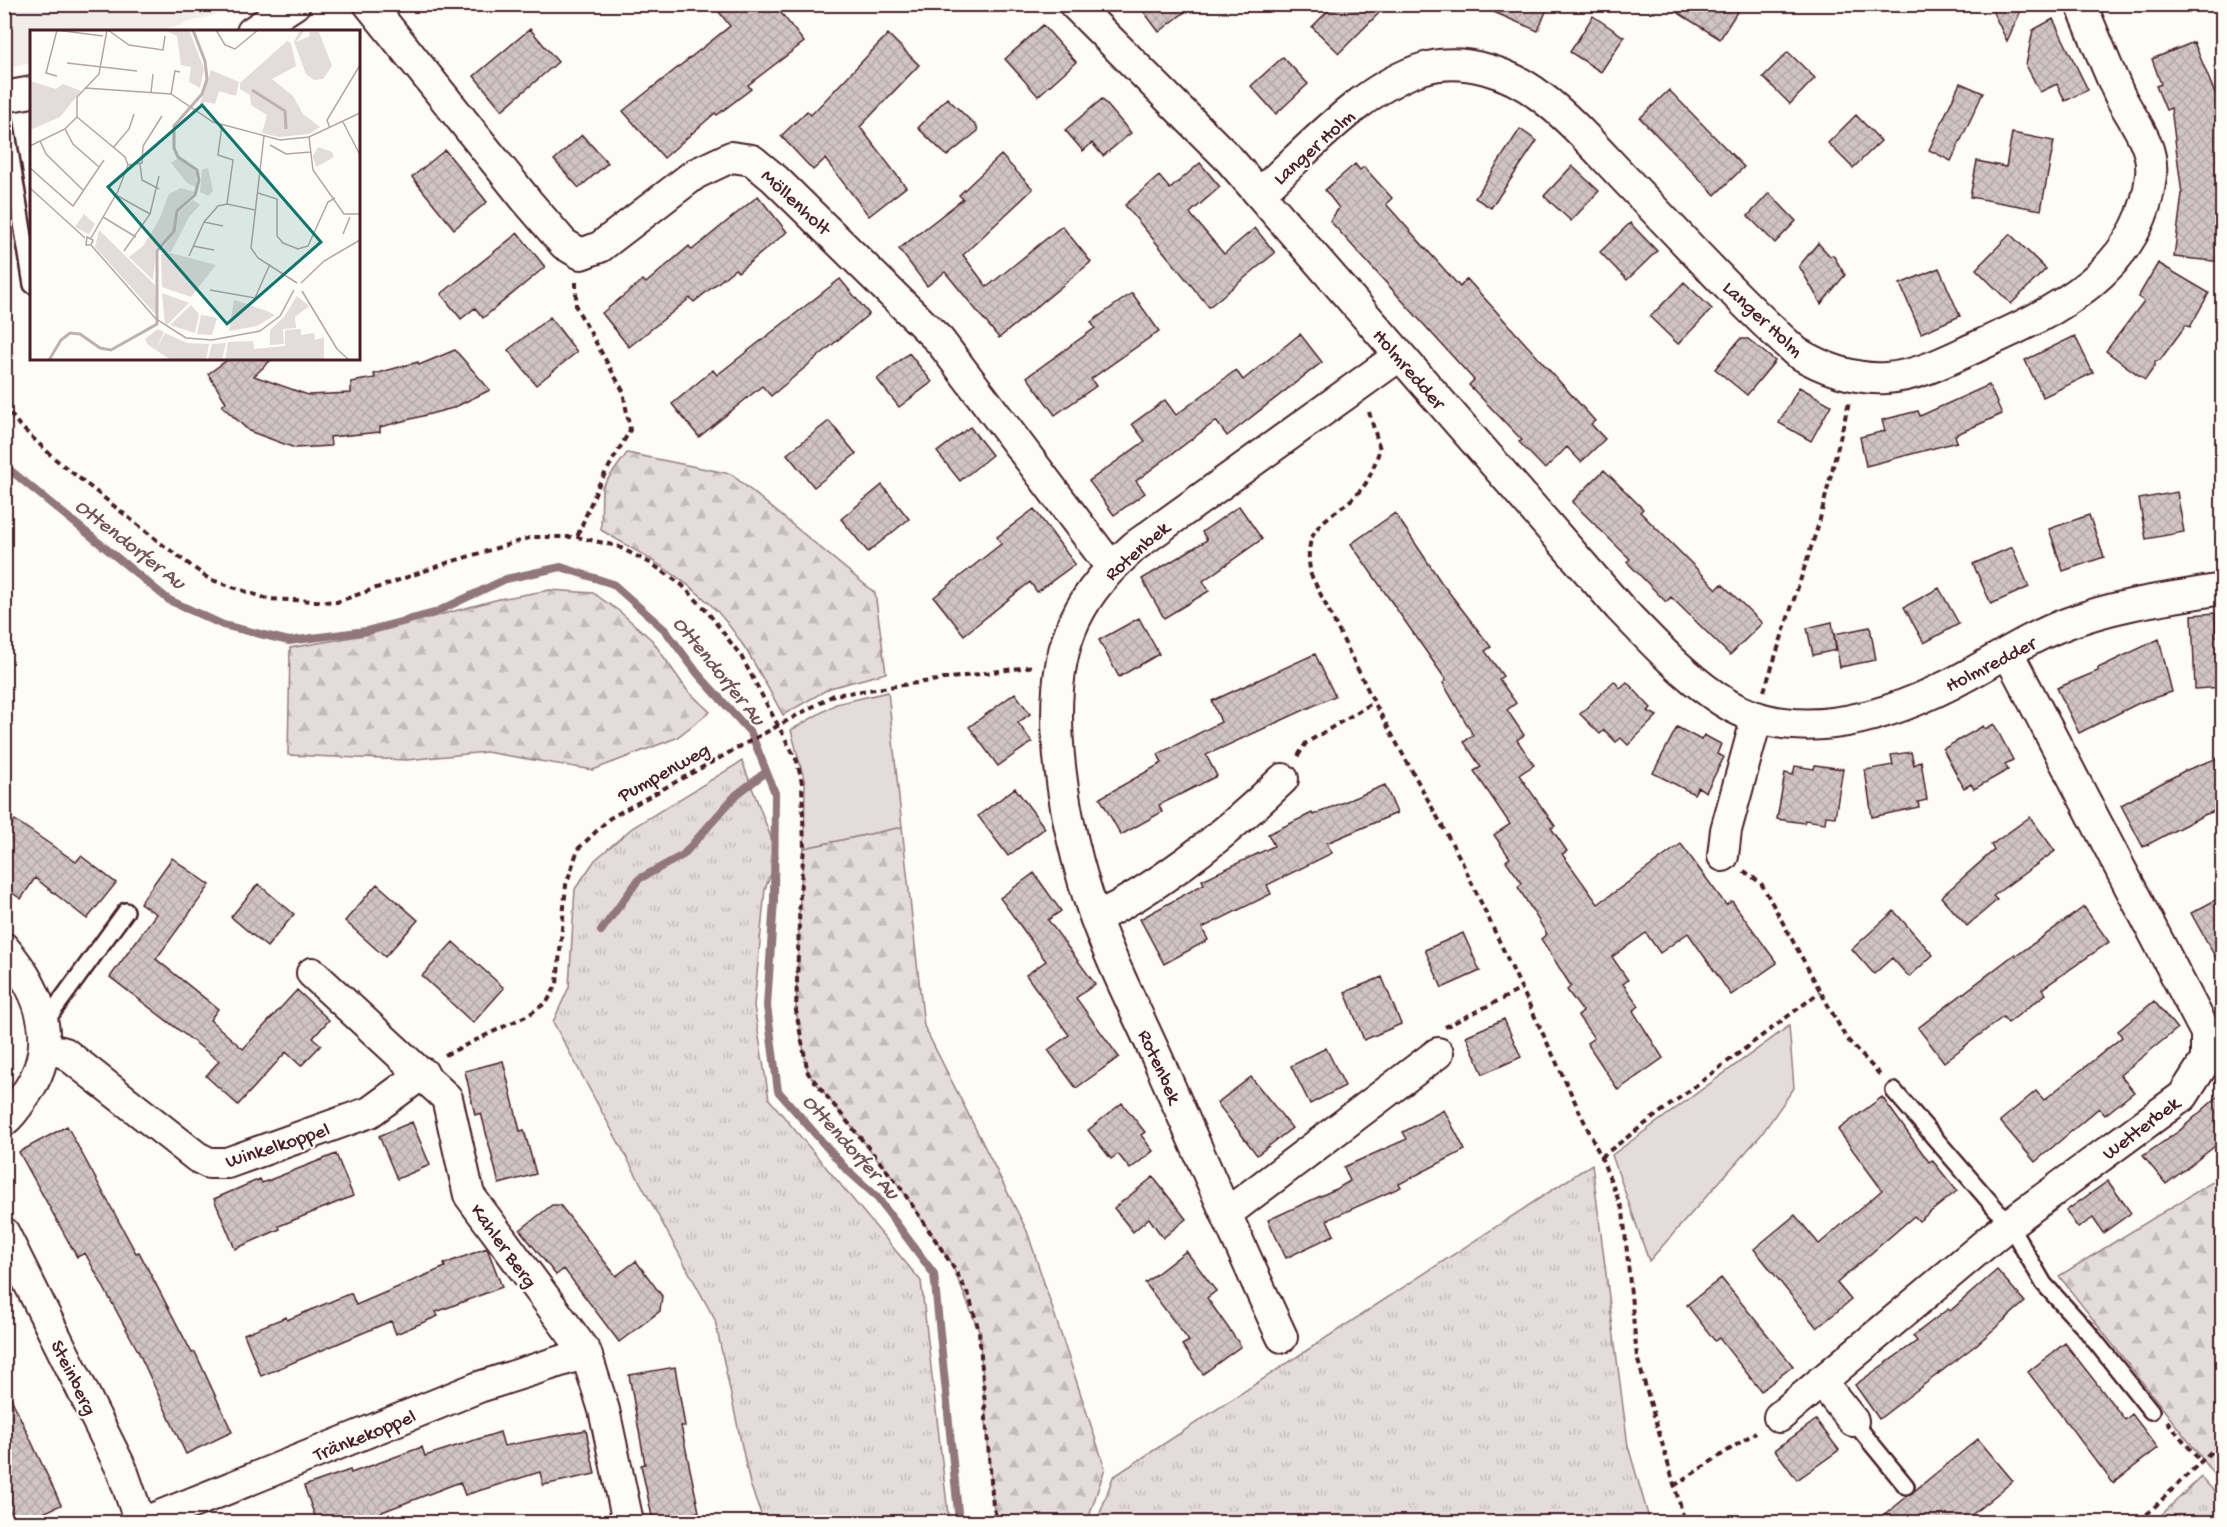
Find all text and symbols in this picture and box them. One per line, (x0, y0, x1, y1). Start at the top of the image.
inset map (30, 30, 360, 360)
street label: Langer Holm (1270, 106, 1361, 191)
street label: Möllenholt (755, 166, 835, 243)
street label: Langer Holm (1717, 277, 1807, 364)
street label: Holmredder (1366, 326, 1450, 417)
water label: Ottendorfer Au (69, 495, 191, 598)
street label: Rotenbek (1101, 517, 1177, 587)
water label: Ottendorfer Au (666, 613, 770, 733)
street label: Holmredder (1942, 633, 2042, 699)
street label: Pumpenweg (614, 739, 715, 809)
street label: Rotenbek (1131, 1027, 1185, 1110)
water label: Ottendorfer Au (796, 1090, 905, 1208)
street label: Wetterbek (2099, 1092, 2187, 1166)
street label: Winkelkoppel (223, 1120, 333, 1175)
street label: Kahler Berg (464, 1200, 540, 1294)
street label: Steinberg (44, 1337, 100, 1420)
street label: Tränkekoppel (310, 1406, 420, 1469)

